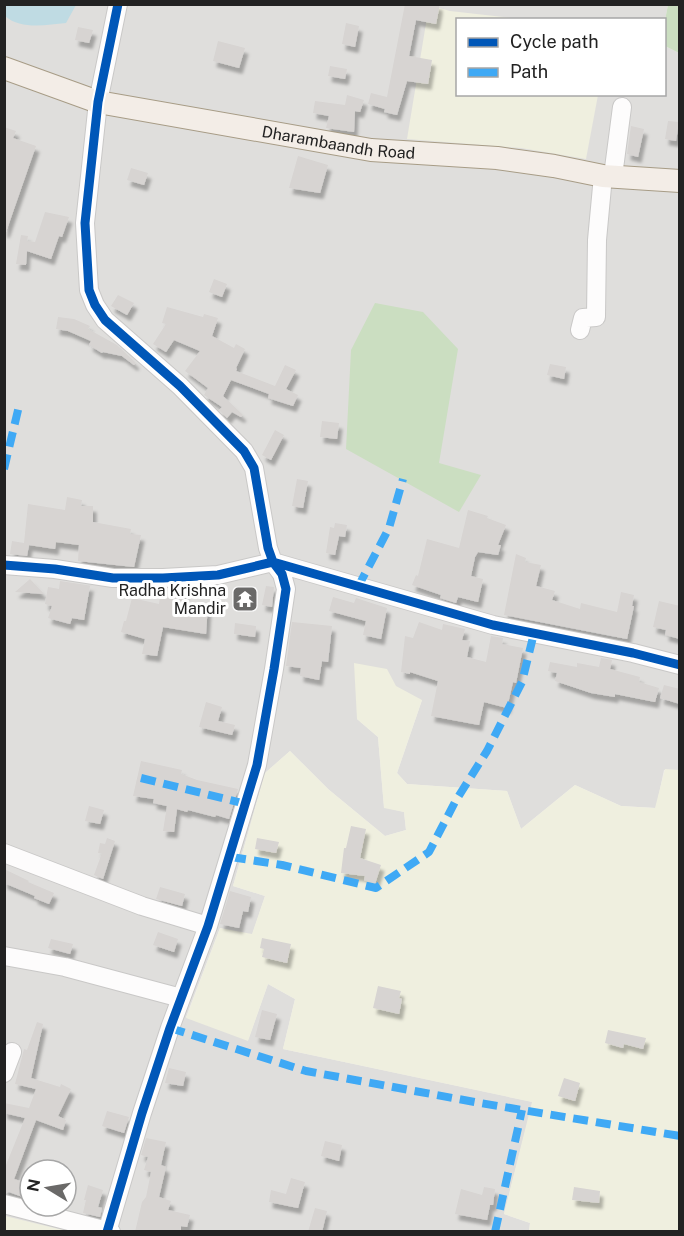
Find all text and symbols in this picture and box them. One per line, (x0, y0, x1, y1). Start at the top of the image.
legend (456, 18, 666, 96)
text: Cycle path (510, 31, 599, 52)
text: Path (510, 61, 548, 82)
street label: Dharambaandh Road (260, 122, 416, 163)
place label: Radha Krishna Mandir (118, 581, 226, 618)
temple icon: Radha Krishna Mandir (230, 584, 260, 614)
north arrow (18, 1158, 78, 1218)
text: N (23, 1177, 44, 1193)

